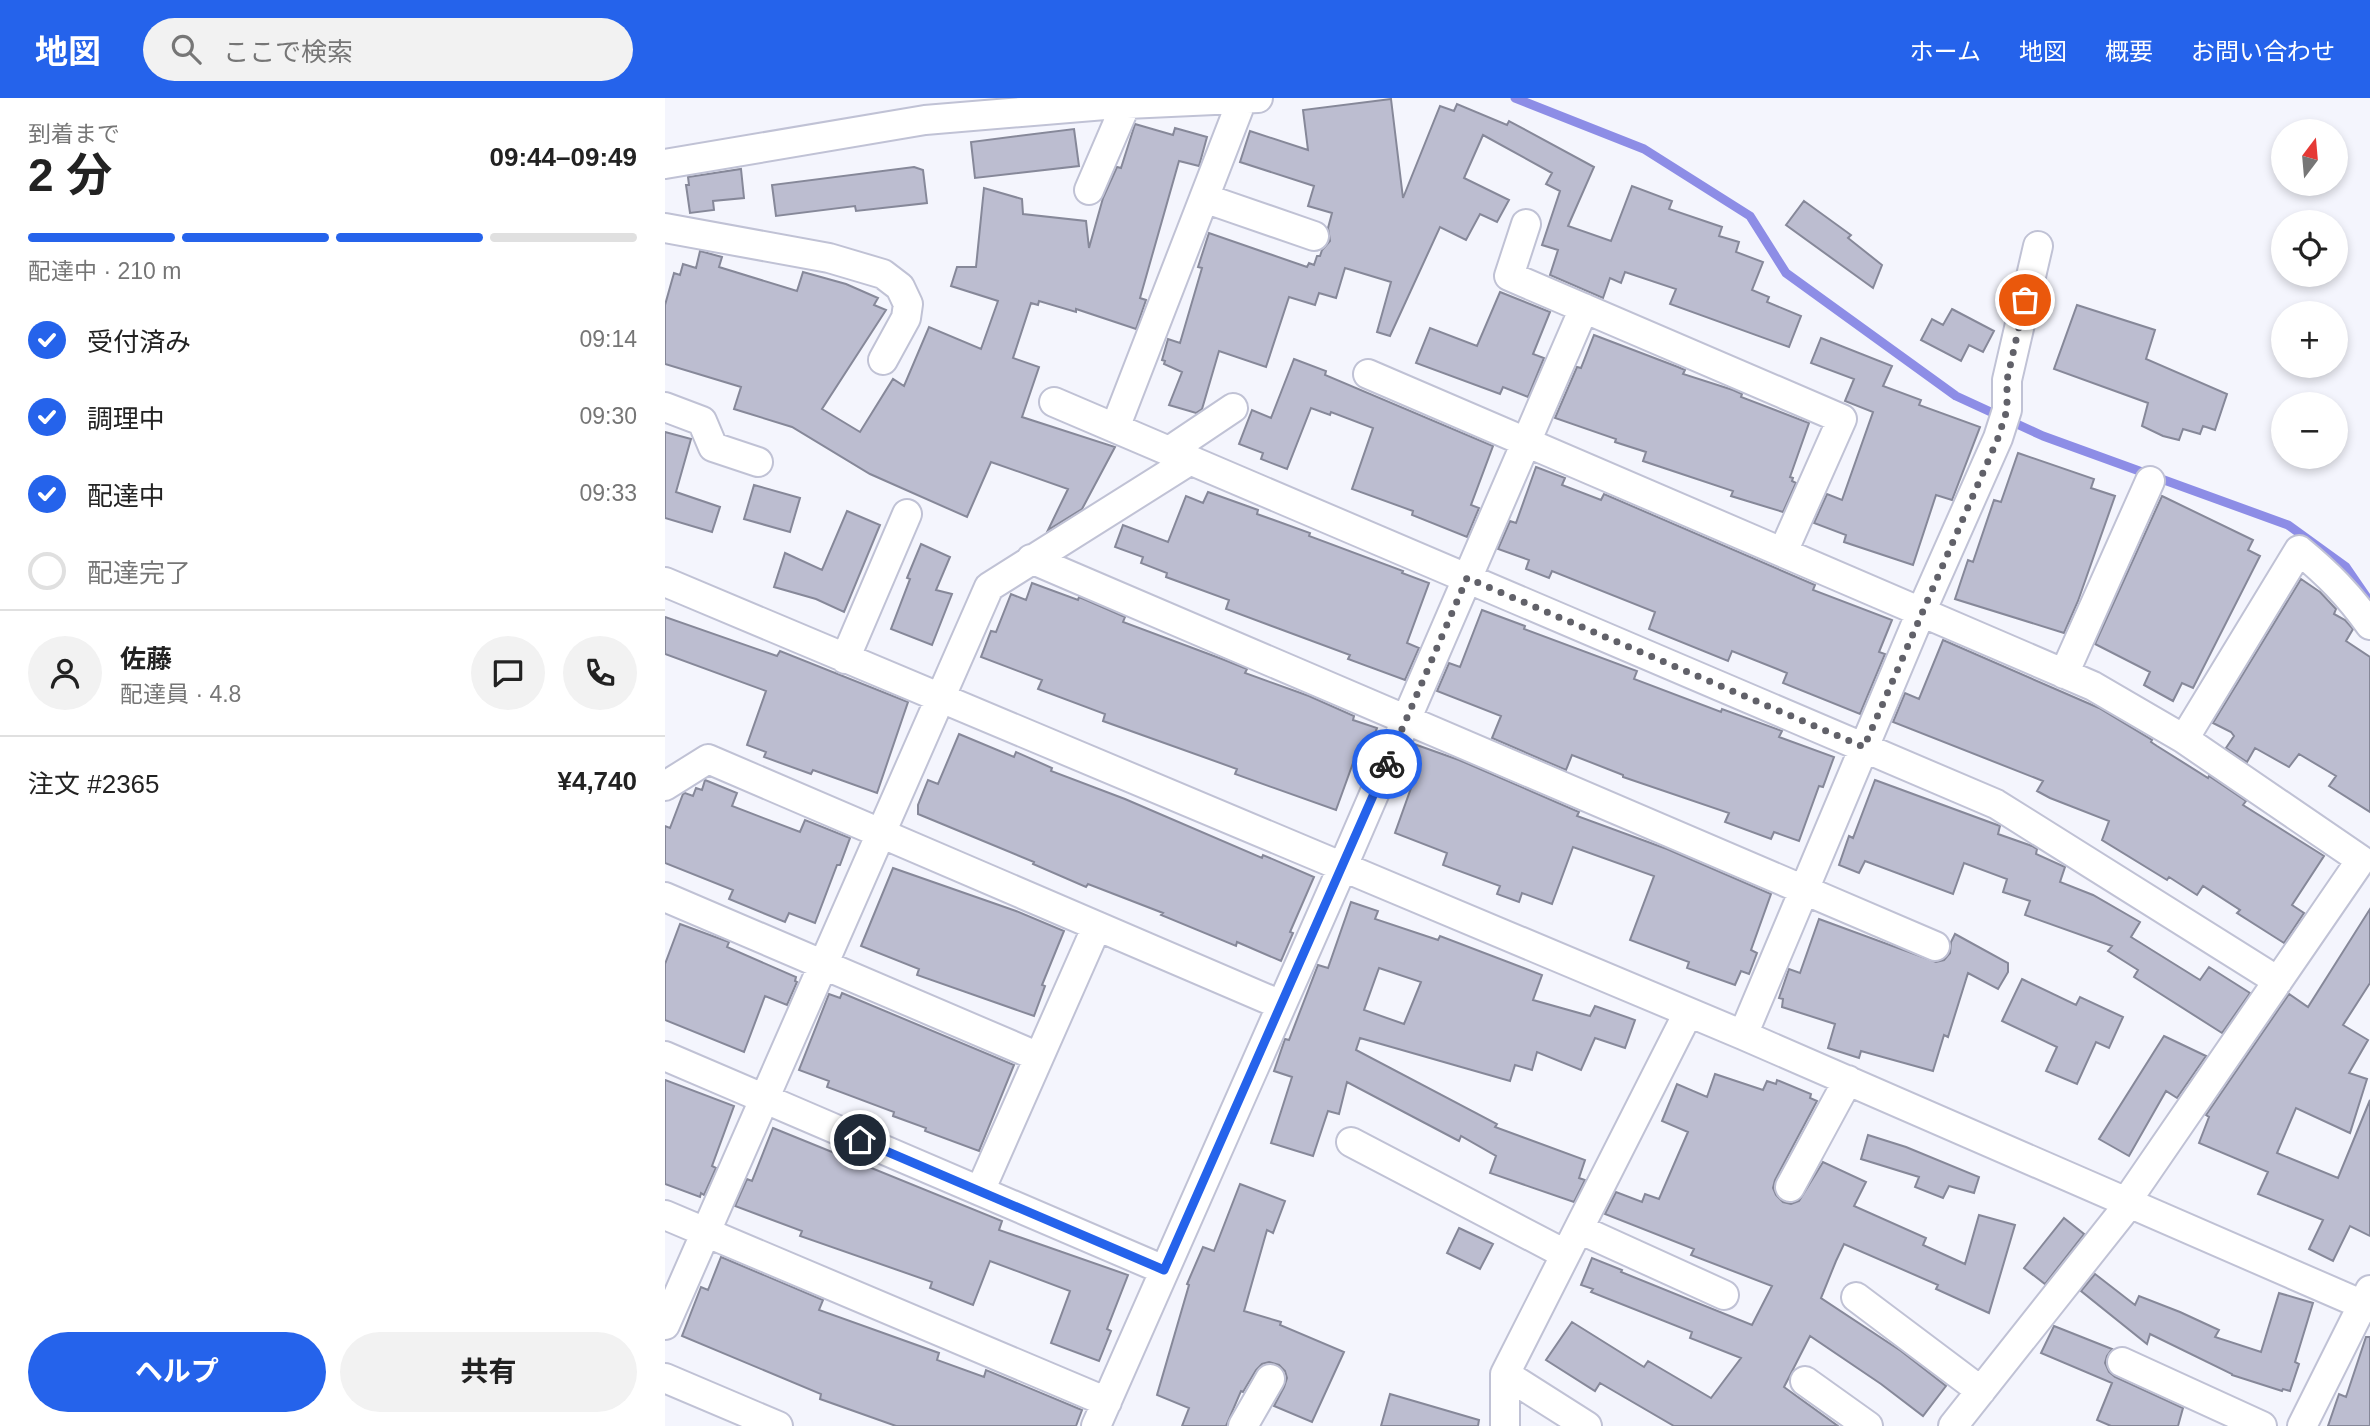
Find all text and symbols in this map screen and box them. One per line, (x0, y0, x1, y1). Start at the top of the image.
search box (143, 18, 633, 81)
icon: search (167, 30, 205, 68)
text: 地図 (35, 33, 101, 70)
text: ここで検索 (223, 37, 353, 67)
text: ホーム (1910, 38, 1981, 65)
text: 地図 (2019, 38, 2067, 65)
text: 概要 (2105, 38, 2153, 65)
text: お問い合わせ (2191, 38, 2335, 65)
north arrow (2271, 119, 2349, 196)
map controls (2271, 119, 2348, 469)
text: 到着まで (28, 121, 120, 147)
text: 09:44–09:49 (490, 142, 637, 172)
text: 2 分 (28, 149, 112, 201)
button: locate (2271, 210, 2348, 287)
text: 配達中 · 210 m (28, 258, 181, 284)
pin (1995, 270, 2055, 330)
icon: bag (2006, 281, 2044, 319)
button: + (2271, 301, 2348, 378)
icon: check (28, 321, 66, 359)
text: 09:14 (579, 326, 637, 352)
text: 受付済み (87, 327, 191, 357)
button: − (2271, 392, 2348, 469)
icon: check (28, 398, 66, 436)
text: 09:30 (579, 403, 637, 429)
text: 調理中 (87, 404, 165, 434)
icon: check (28, 475, 66, 513)
text: 09:33 (579, 480, 637, 506)
text: 配達中 (87, 481, 165, 511)
text: 配達完了 (87, 558, 191, 588)
button: person (28, 636, 102, 710)
button: chat (471, 636, 545, 710)
button: phone (563, 636, 637, 710)
text: 佐藤 (120, 644, 172, 674)
text: 配達員 · 4.8 (120, 681, 241, 707)
courier (1352, 729, 1422, 799)
icon: bike (1368, 745, 1406, 783)
text: ¥4,740 (557, 766, 637, 796)
text: 注文 #2365 (28, 769, 160, 799)
pin (830, 1110, 890, 1170)
icon: home (841, 1121, 879, 1159)
button: ヘルプ (28, 1332, 326, 1412)
button: 共有 (340, 1332, 637, 1412)

